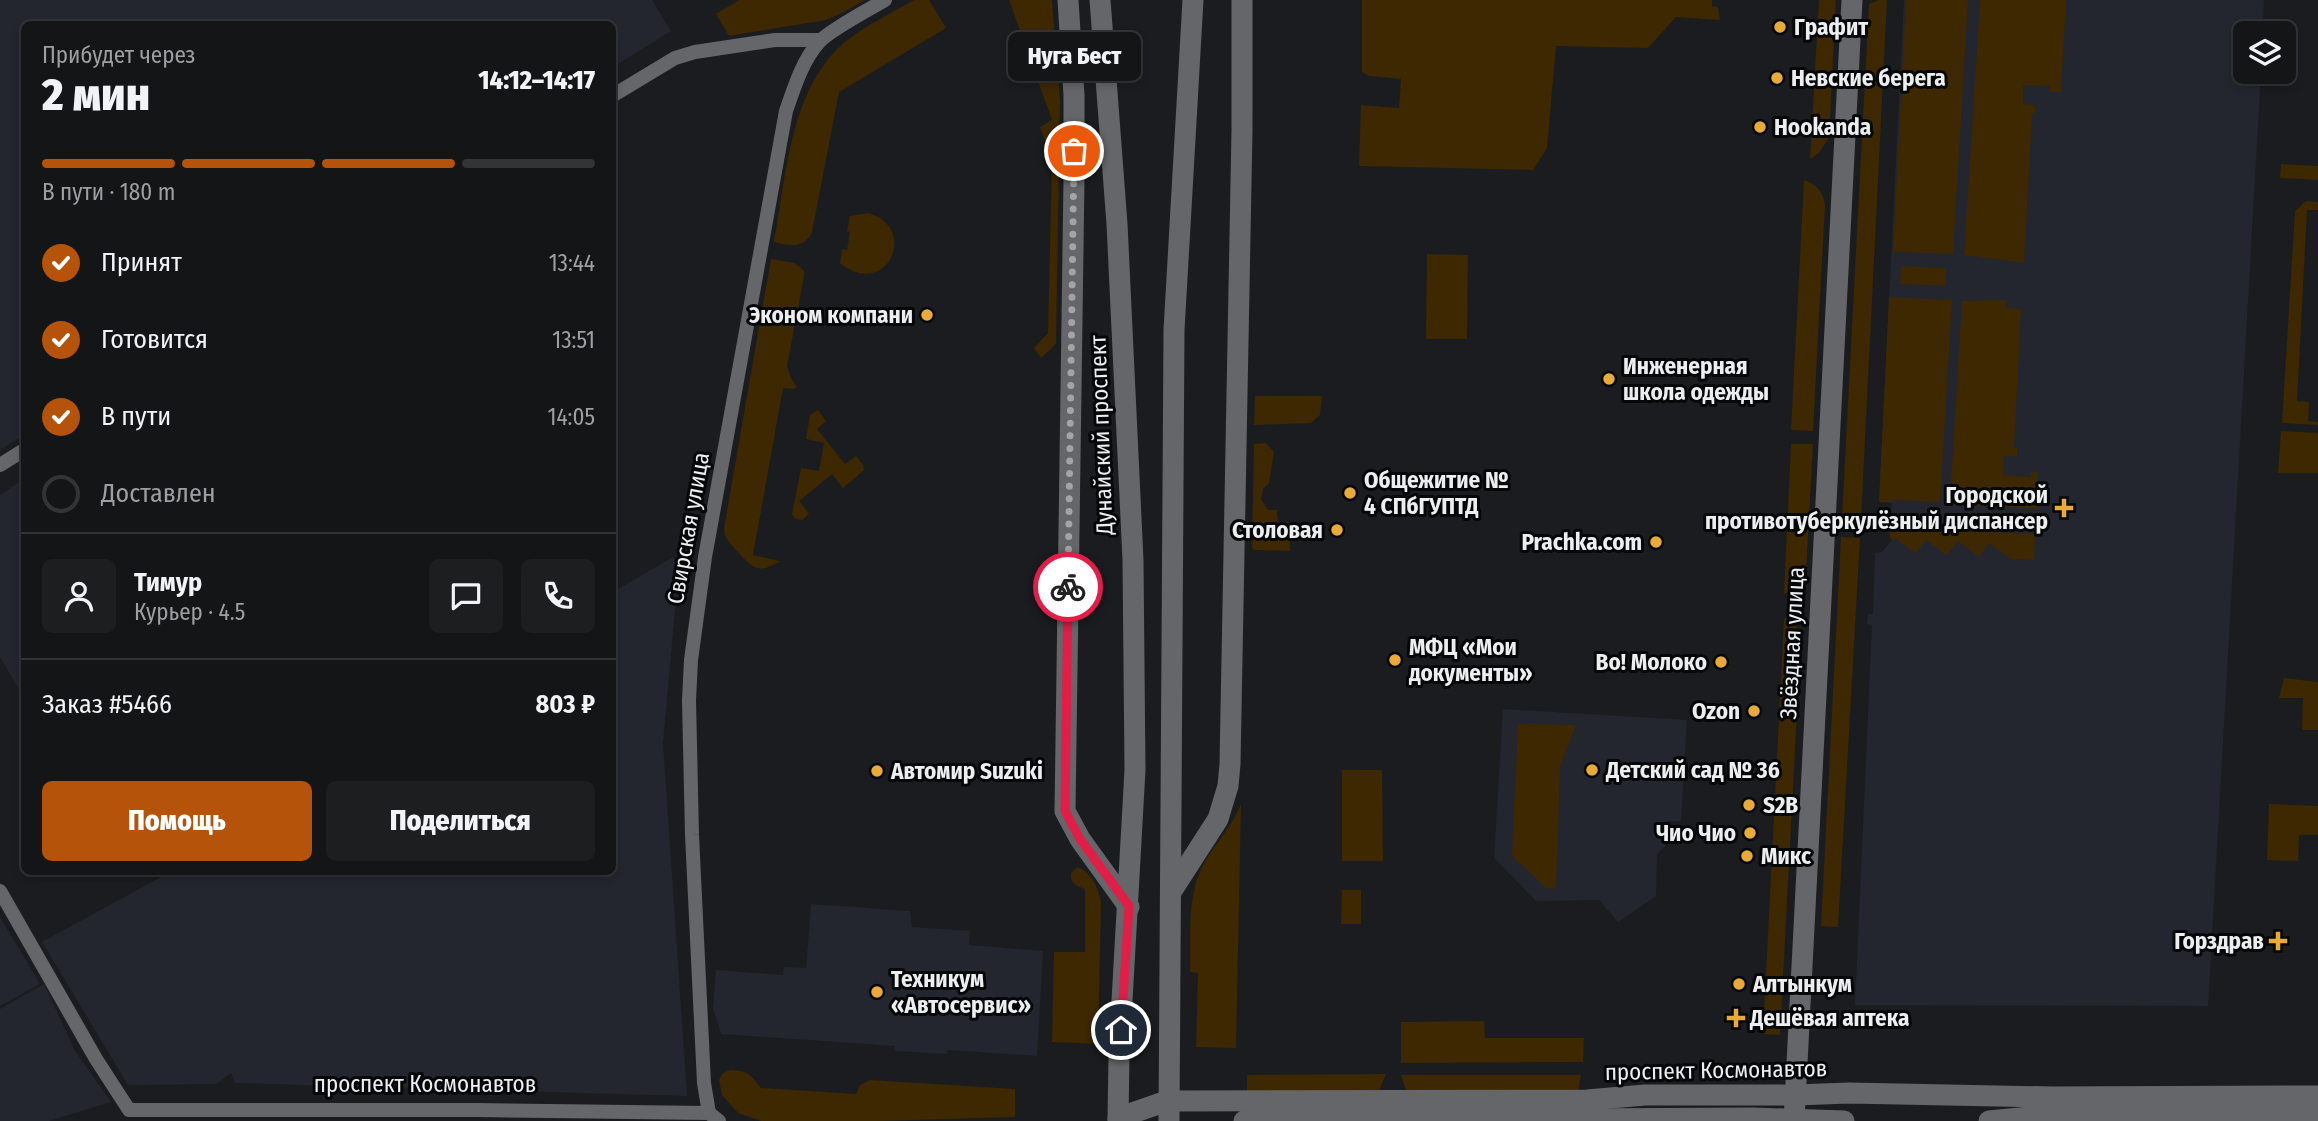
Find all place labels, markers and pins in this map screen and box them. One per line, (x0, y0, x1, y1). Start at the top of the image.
place label: Графит (1794, 13, 1869, 41)
marker: Графит (1772, 19, 1788, 35)
callout: Нуга Бест (1007, 32, 1140, 81)
place label: Невские берега (1791, 64, 1946, 92)
marker: Невские берега (1769, 70, 1785, 86)
place label: Hookanda (1774, 113, 1871, 141)
marker: Hookanda (1752, 119, 1768, 135)
pin (1044, 121, 1104, 181)
place label: Эконом компани (749, 301, 913, 329)
marker: Эконом компани (919, 307, 935, 323)
place label: Инженерная школа одежды (1623, 352, 1769, 406)
marker: Инженерная школа одежды (1601, 371, 1617, 387)
place label: Общежитие № 4 СПбГУПТД (1364, 466, 1509, 520)
place label: Городской противотуберкулёзный диспансер (1705, 481, 2048, 535)
marker: Общежитие № 4 СПбГУПТД (1342, 485, 1358, 501)
marker: Городской противотуберкулёзный диспансер (2054, 498, 2074, 518)
place label: Столовая (1232, 516, 1323, 544)
marker: Столовая (1329, 522, 1345, 538)
place label: Prachka.com (1521, 528, 1642, 556)
marker: Prachka.com (1648, 534, 1664, 550)
place label: МФЦ «Мои документы» (1408, 633, 1533, 687)
place label: Во! Молоко (1596, 648, 1707, 676)
marker: МФЦ «Мои документы» (1387, 652, 1403, 668)
marker: Во! Молоко (1713, 654, 1729, 670)
place label: Ozon (1692, 697, 1740, 725)
marker: Ozon (1746, 703, 1762, 719)
place label: Детский сад № 36 (1605, 756, 1780, 784)
place label: Автомир Suzuki (890, 757, 1043, 785)
marker: Детский сад № 36 (1584, 762, 1600, 778)
marker: Автомир Suzuki (869, 763, 885, 779)
place label: S2B (1763, 791, 1798, 819)
marker: S2B (1741, 797, 1757, 813)
place label: Чио Чио (1656, 819, 1736, 847)
marker: Чио Чио (1742, 825, 1758, 841)
place label: Микс (1761, 842, 1811, 870)
marker: Микс (1739, 848, 1755, 864)
place label: Горздрав (2174, 927, 2264, 955)
marker: Горздрав (2270, 933, 2286, 949)
place label: Техникум «Автосервис» (891, 965, 1031, 1019)
place label: Алтынкум (1752, 970, 1852, 998)
marker: Алтынкум (1731, 976, 1747, 992)
marker: Техникум «Автосервис» (869, 984, 885, 1000)
pin (1091, 1000, 1151, 1060)
place label: Дешёвая аптека (1749, 1004, 1909, 1032)
marker: Дешёвая аптека (1728, 1010, 1744, 1026)

